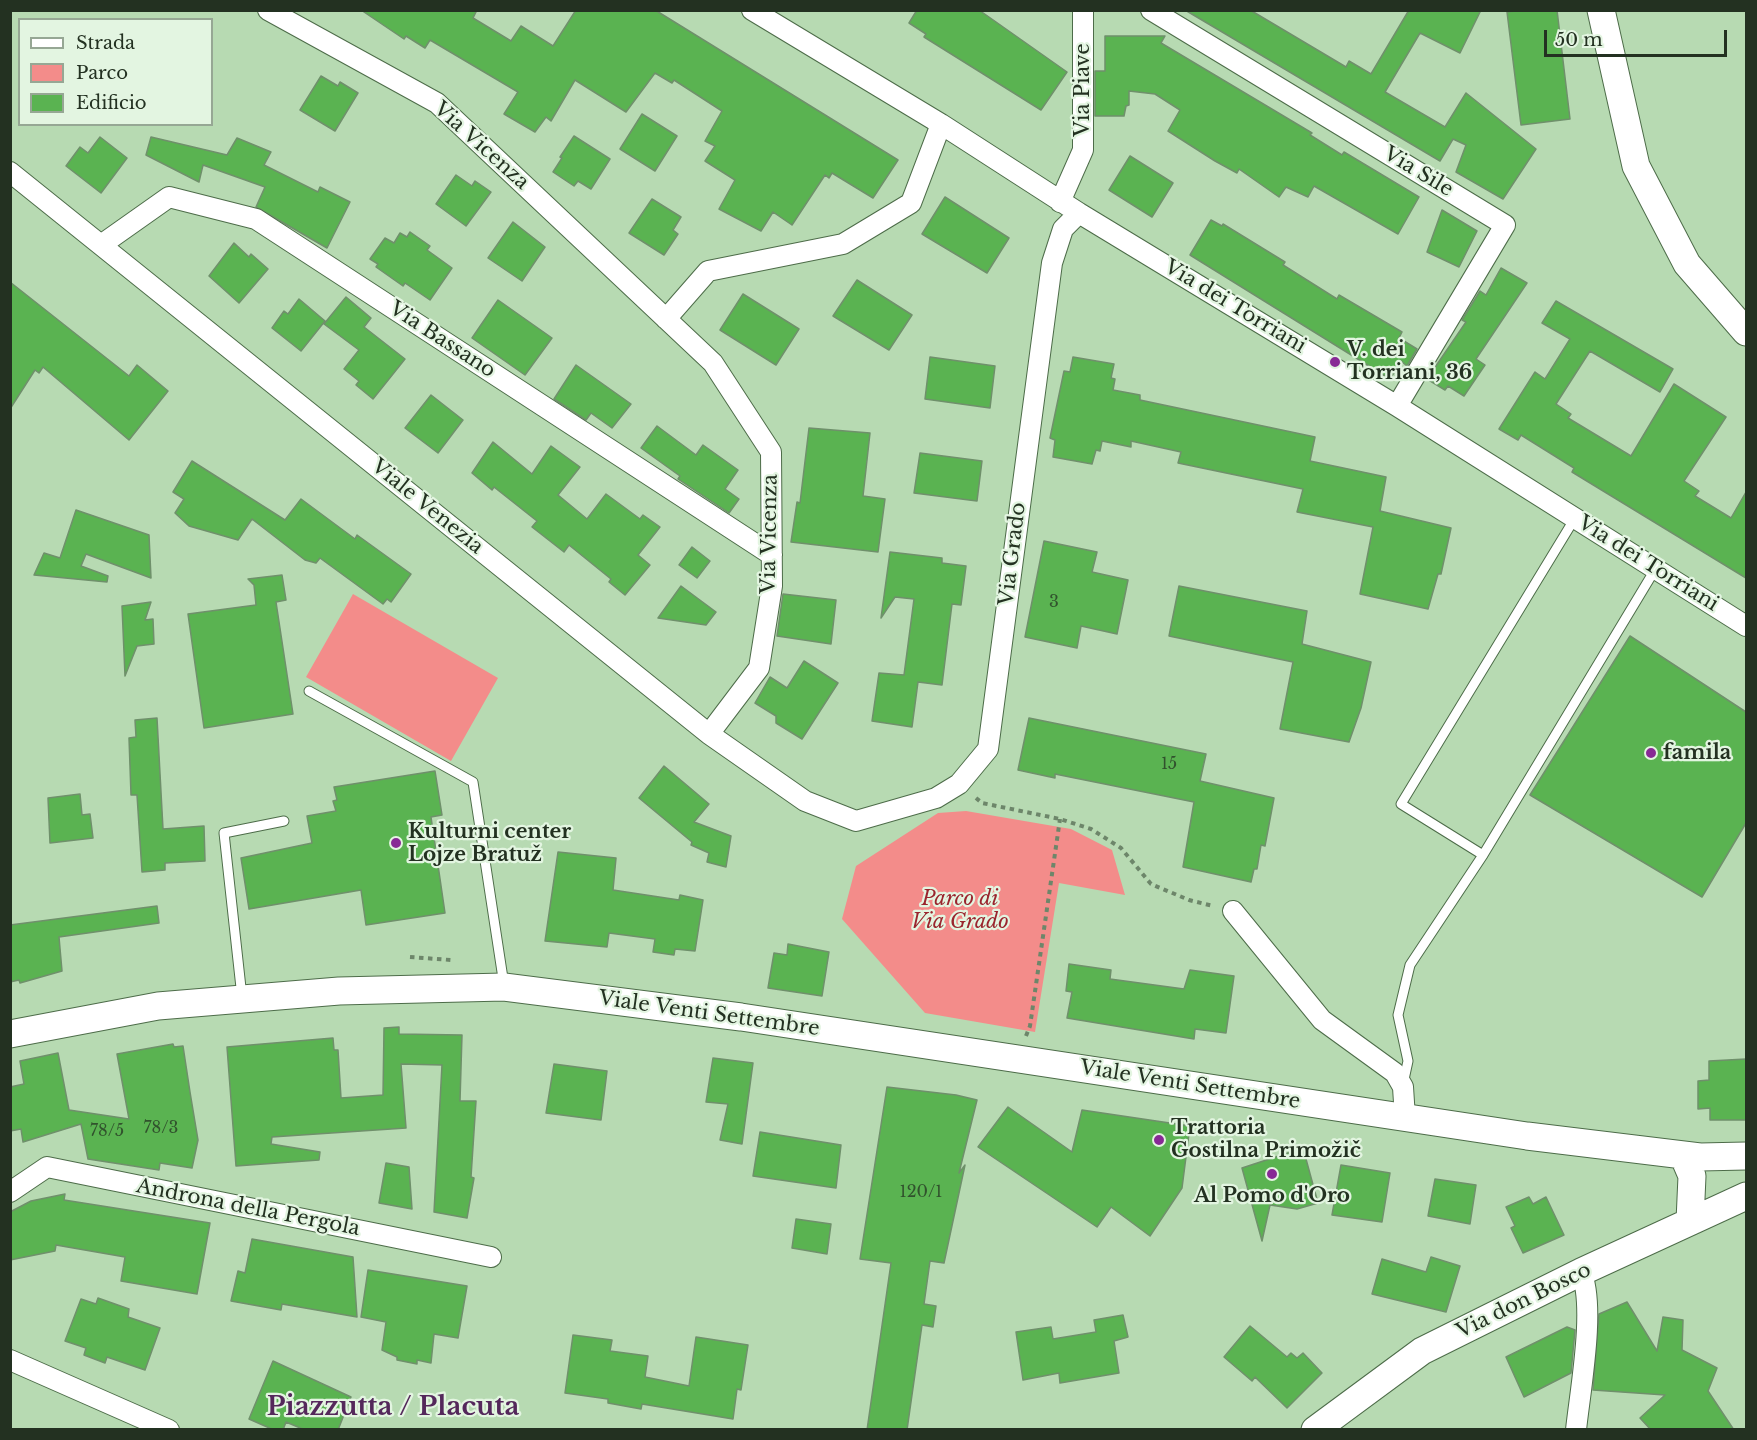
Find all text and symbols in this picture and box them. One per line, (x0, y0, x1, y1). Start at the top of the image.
legend (18, 18, 213, 126)
scale bar (1547, 18, 1730, 56)
text: 50 m (1555, 29, 1603, 51)
text: Strada (76, 32, 135, 54)
street label: Via Piave (1071, 43, 1095, 137)
text: Parco (76, 62, 128, 84)
text: Edificio (76, 92, 147, 114)
street label: Via Vicenza (429, 97, 533, 195)
street label: Via Sile (1379, 142, 1457, 202)
street label: Via dei Torriani (1160, 255, 1310, 359)
street label: Via Bassano (384, 297, 500, 383)
place label: V. dei Torriani, 36 (1347, 338, 1472, 385)
marker: V. dei Torriani, 36 (1328, 355, 1342, 369)
street label: Viale Venezia (366, 455, 488, 559)
street label: Via Vicenza (757, 474, 783, 594)
street label: Via Grado (995, 501, 1031, 607)
street label: Via dei Torriani (1573, 511, 1723, 617)
house number: 3 (1049, 592, 1059, 612)
place label: famila (1663, 741, 1731, 765)
marker: famila (1644, 746, 1658, 760)
house number: 15 (1161, 754, 1177, 774)
place label: Kulturni center Lojze Bratuž (408, 820, 571, 867)
marker: Kulturni center Lojze Bratuž (389, 836, 403, 850)
park label: Parco di Via Grado (911, 887, 1009, 934)
street label: Viale Venti Settembre (597, 987, 821, 1041)
street label: Viale Venti Settembre (1078, 1056, 1302, 1114)
place label: Trattoria Gostilna Primožič (1171, 1116, 1361, 1163)
house number: 78/3 (144, 1118, 178, 1138)
house number: 78/5 (90, 1121, 124, 1141)
marker: Trattoria Gostilna Primožič (1152, 1133, 1166, 1147)
marker: Al Pomo d'Oro (1265, 1167, 1279, 1181)
street label: Androna della Pergola (134, 1175, 362, 1241)
house number: 120/1 (900, 1182, 942, 1202)
place label: Al Pomo d'Oro (1194, 1184, 1350, 1208)
street label: Via don Bosco (1453, 1258, 1595, 1344)
district label: Piazzutta / Placuta (267, 1392, 519, 1424)

